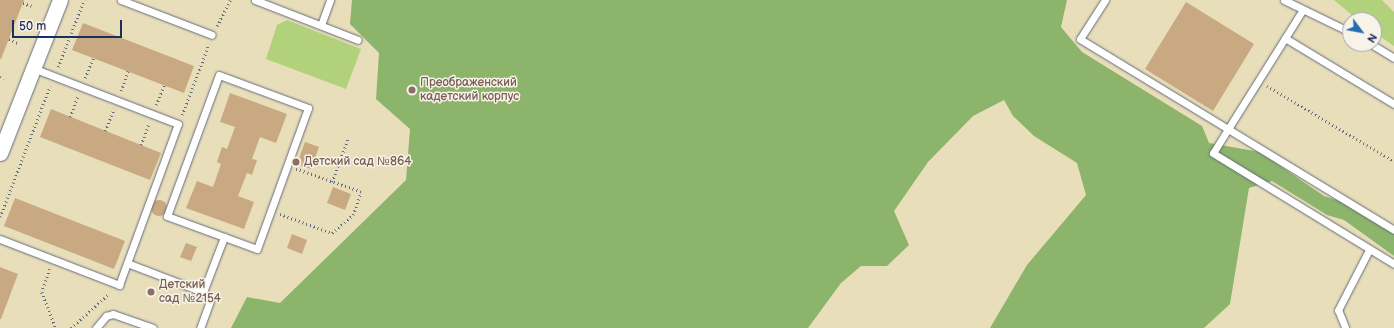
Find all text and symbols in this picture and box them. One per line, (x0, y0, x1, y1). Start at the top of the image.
scale bar (14, 12, 124, 38)
north arrow (1342, 12, 1382, 52)
text: 50 m (19, 19, 46, 34)
text: N (1364, 31, 1379, 45)
place label: Преображенский кадетский корпус (420, 76, 519, 104)
marker: Преображенский кадетский корпус (407, 85, 417, 95)
place label: Детский сад №864 (304, 155, 412, 169)
marker: Детский сад №864 (291, 157, 301, 167)
place label: Детский сад №2154 (159, 278, 221, 306)
marker: Детский сад №2154 (146, 287, 156, 297)

